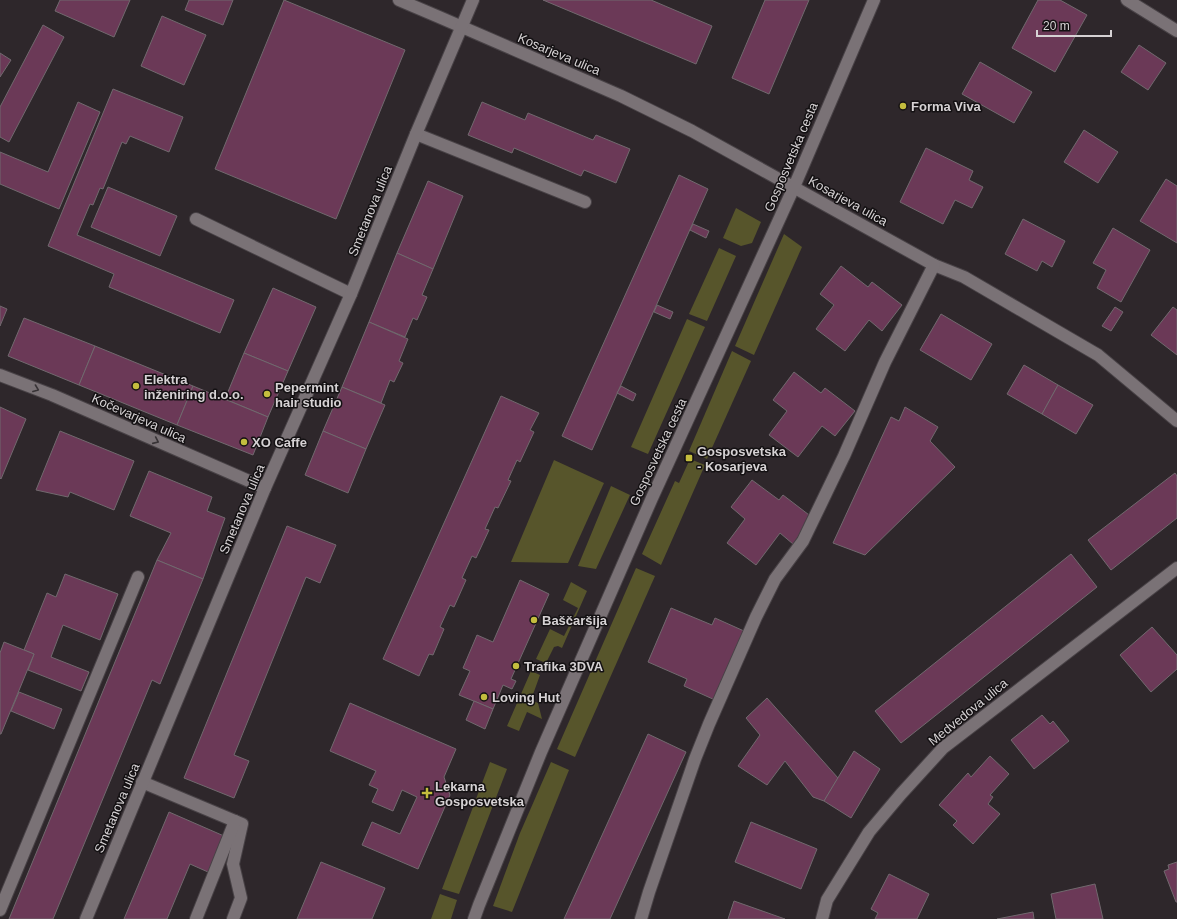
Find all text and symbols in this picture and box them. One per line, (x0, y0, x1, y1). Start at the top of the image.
scale bar (1037, 12, 1111, 38)
text: 20 m (1043, 19, 1070, 33)
street label: Kosarjeva ulica (515, 30, 603, 78)
street label: Gosposvetska cesta (761, 99, 821, 214)
place label: Forma Viva (911, 99, 982, 114)
marker: Forma Viva (898, 101, 908, 111)
street label: Smetanova ulica (345, 163, 395, 258)
street label: Kosarjeva ulica (806, 173, 891, 229)
place label: Elektra inženiring d.o.o. (144, 372, 244, 402)
place label: Pepermint hair studio (275, 380, 342, 410)
marker: Elektra inženiring d.o.o. (131, 381, 141, 391)
one-way arrow (32, 384, 40, 392)
marker: Pepermint hair studio (262, 389, 272, 399)
street label: Kočevarjeva ulica (89, 390, 189, 446)
street label: Gosposvetska cesta (626, 395, 690, 508)
place label: XO Caffe (252, 435, 307, 450)
one-way arrow (152, 436, 159, 444)
marker: XO Caffe (239, 437, 249, 447)
place label: Gosposvetska - Kosarjeva (697, 444, 787, 474)
marker: Gosposvetska - Kosarjeva (684, 453, 694, 463)
street label: Smetanova ulica (216, 461, 268, 556)
place label: Baščaršija (542, 613, 608, 628)
marker: Baščaršija (529, 615, 539, 625)
place label: Trafika 3DVA (524, 659, 604, 674)
marker: Trafika 3DVA (511, 661, 521, 671)
street label: Medvedova ulica (925, 675, 1011, 749)
place label: Loving Hut (492, 690, 561, 705)
marker: Loving Hut (479, 692, 489, 702)
street label: Smetanova ulica (91, 760, 143, 855)
place label: Lekarna Gosposvetska (435, 779, 525, 809)
marker: Lekarna Gosposvetska (422, 788, 432, 798)

